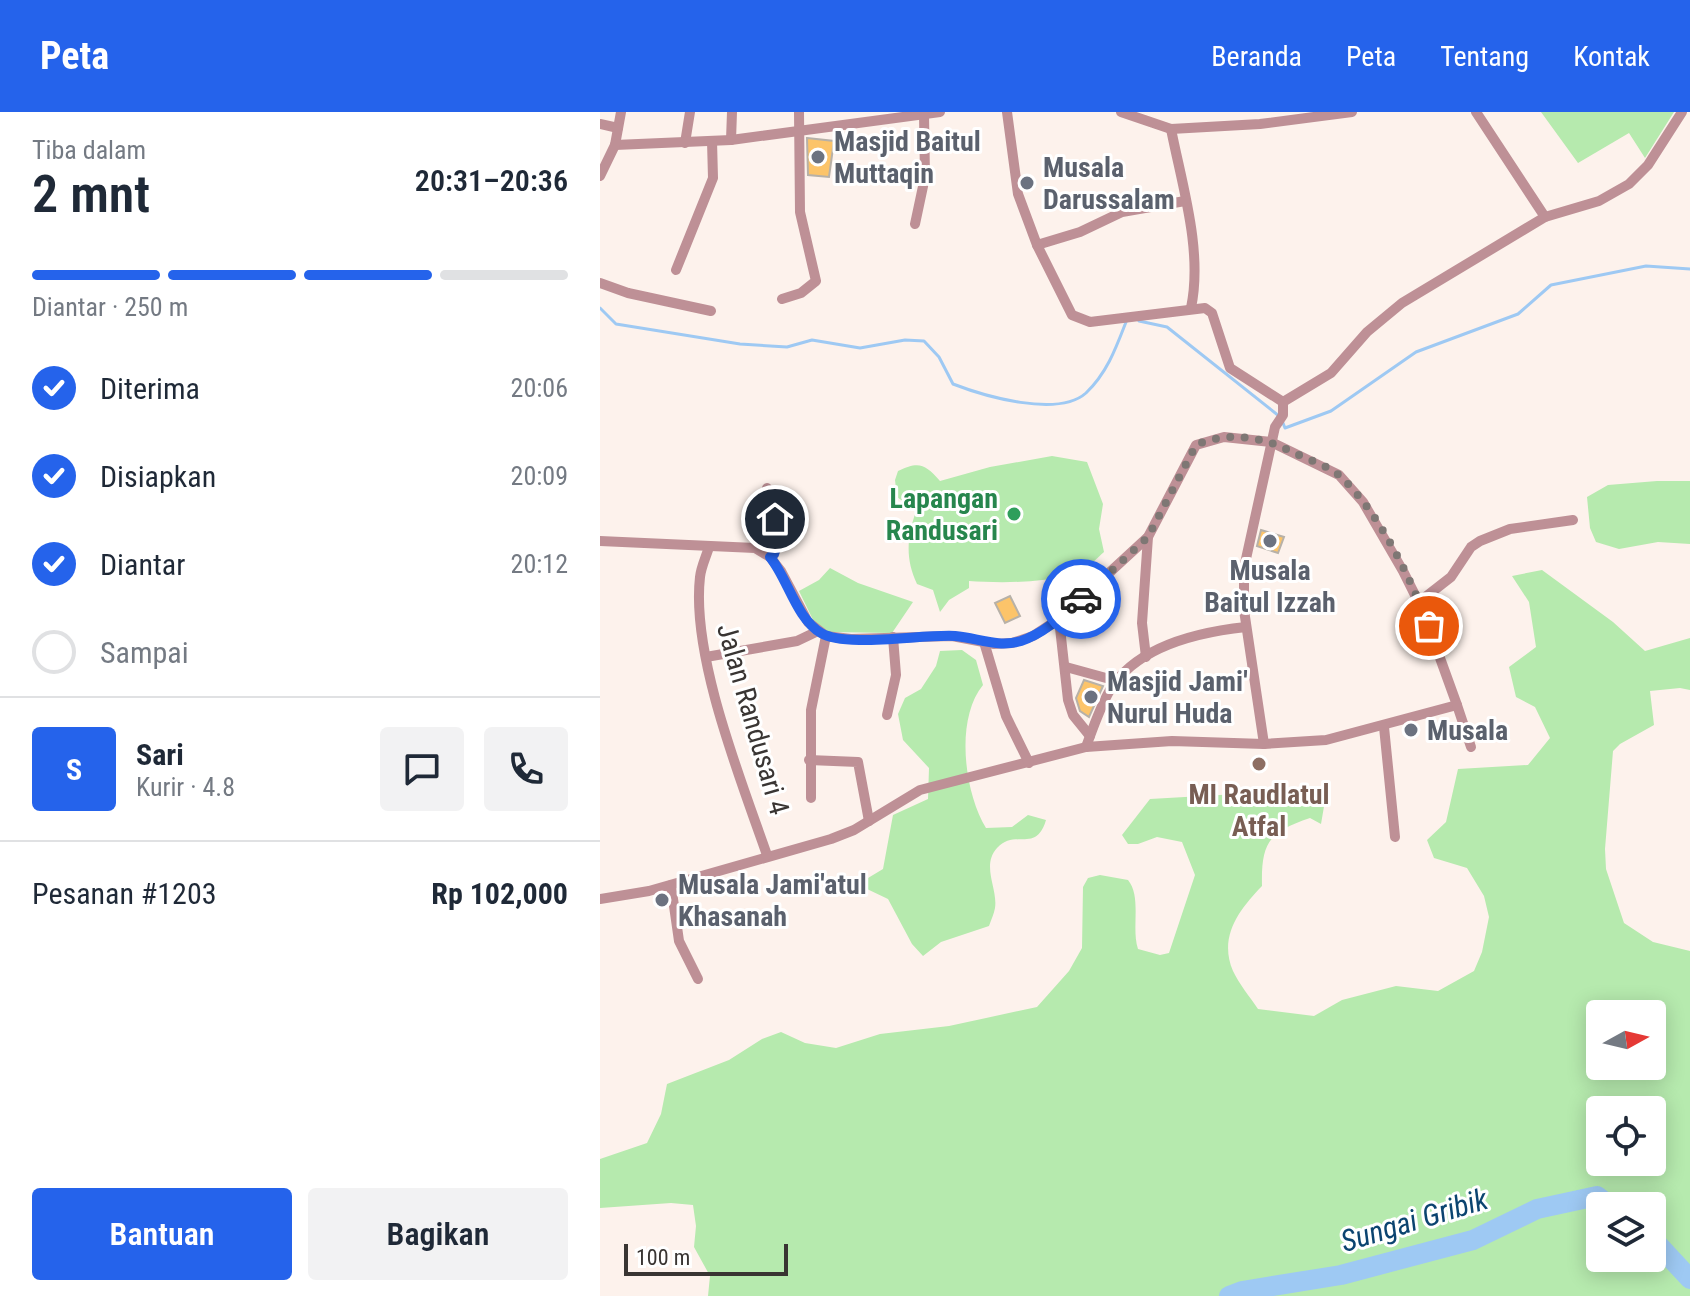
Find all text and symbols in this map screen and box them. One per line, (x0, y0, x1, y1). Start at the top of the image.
text: Peta (40, 34, 109, 78)
text: Beranda (1211, 40, 1302, 73)
text: Peta (1346, 40, 1396, 73)
text: Tentang (1440, 40, 1529, 73)
text: Kontak (1573, 40, 1650, 73)
place label: Masjid Baitul Muttaqin (834, 125, 981, 190)
text: Tiba dalam (32, 135, 146, 165)
marker: Masjid Baitul Muttaqin (809, 148, 827, 166)
place label: Musala Darussalam (1043, 151, 1175, 216)
text: 20:31–20:36 (415, 163, 568, 198)
text: 2 mnt (32, 164, 150, 225)
marker: Musala Darussalam (1018, 174, 1036, 192)
text: Diantar · 250 m (32, 292, 188, 322)
icon: check (32, 366, 76, 410)
text: Diterima (100, 371, 200, 406)
text: 20:06 (511, 373, 568, 403)
icon: check (32, 454, 76, 498)
text: Disiapkan (100, 459, 216, 494)
text: 20:09 (511, 461, 568, 491)
place label: Lapangan Randusari (886, 482, 998, 547)
pin (741, 485, 809, 553)
icon: home (753, 497, 797, 541)
marker: Lapangan Randusari (1005, 505, 1023, 523)
marker: Musala Baitul Izzah (1261, 532, 1279, 550)
icon: check (32, 542, 76, 586)
text: Diantar (100, 547, 185, 582)
text: 20:12 (511, 549, 568, 579)
place label: Musala Baitul Izzah (1204, 554, 1336, 619)
courier (1041, 559, 1121, 639)
icon: car (1059, 577, 1103, 621)
pin (1395, 592, 1463, 660)
icon: bag (1407, 604, 1451, 648)
street label: Jalan Randusari 4 (710, 620, 796, 818)
text: Sampai (100, 635, 189, 670)
place label: Masjid Jami' Nurul Huda (1107, 665, 1248, 730)
marker: Masjid Jami' Nurul Huda (1082, 688, 1100, 706)
place label: Musala (1427, 714, 1508, 747)
marker: Musala (1402, 721, 1420, 739)
button: chat (380, 727, 464, 811)
button: phone (484, 727, 568, 811)
text: Sari (136, 737, 184, 772)
text: S (66, 752, 82, 787)
marker: MI Raudlatul Atfal (1250, 755, 1268, 773)
text: Kurir · 4.8 (136, 772, 235, 802)
place label: MI Raudlatul Atfal (1188, 778, 1330, 843)
place label: Musala Jami'atul Khasanah (678, 868, 867, 933)
text: Pesanan #1203 (32, 876, 217, 911)
text: Rp 102,000 (431, 876, 568, 911)
marker: Musala Jami'atul Khasanah (653, 891, 671, 909)
north arrow (1586, 1000, 1666, 1080)
map controls (1586, 1000, 1666, 1272)
button: locate (1586, 1096, 1666, 1176)
water label: Sungai Gribik (1336, 1181, 1493, 1259)
button: Bantuan (32, 1188, 292, 1280)
button: Bagikan (308, 1188, 568, 1280)
button: layers (1586, 1192, 1666, 1272)
scale bar (624, 1240, 788, 1276)
text: 100 m (636, 1245, 690, 1270)

